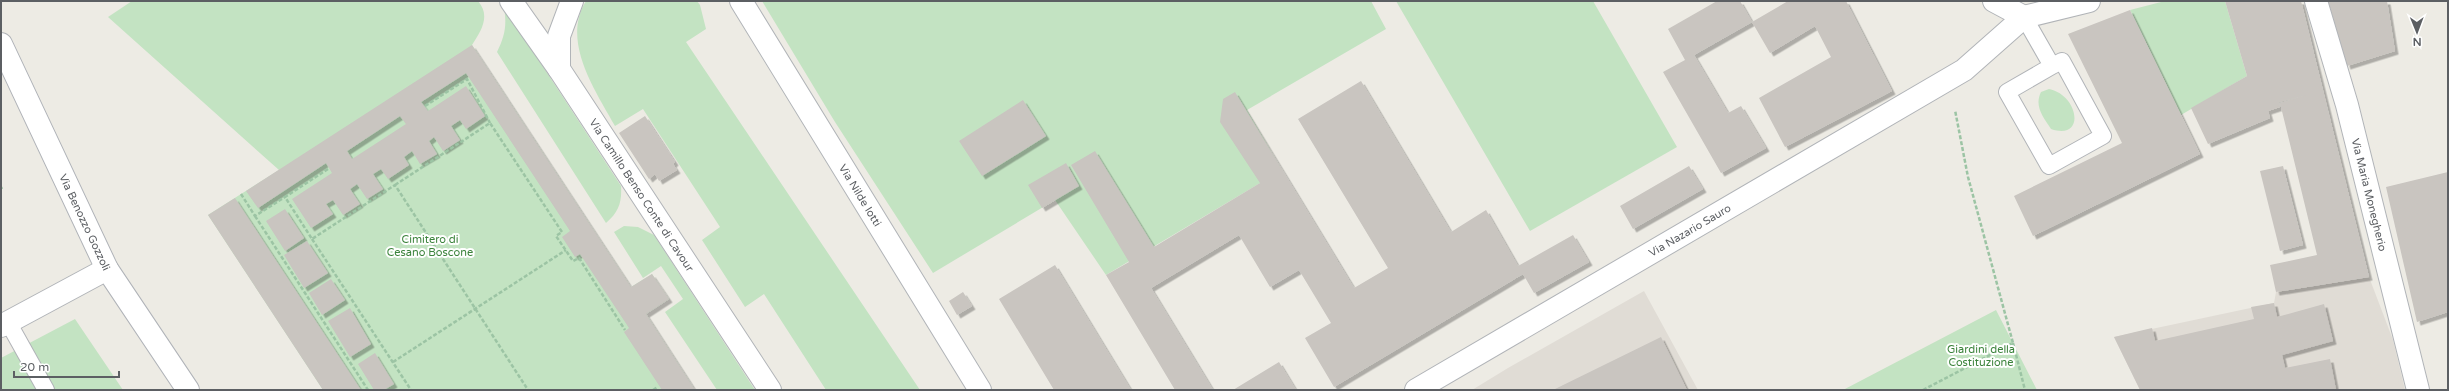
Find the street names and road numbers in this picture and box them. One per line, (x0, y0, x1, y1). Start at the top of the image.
street label: Via Camillo Benso Conte di Cavour (587, 116, 697, 275)
street label: Via Maria Monegherio (2349, 137, 2390, 253)
street label: Via Nilde Iotti (836, 162, 884, 229)
street label: Via Benozzo Gozzoli (57, 172, 113, 273)
street label: Via Nazario Sauro (1646, 201, 1733, 259)

